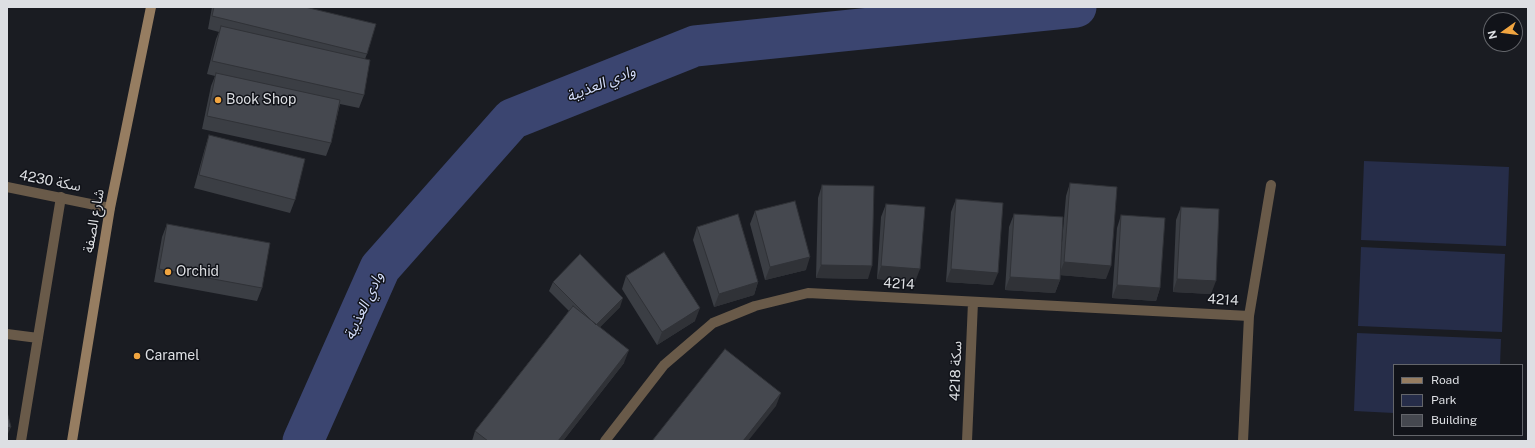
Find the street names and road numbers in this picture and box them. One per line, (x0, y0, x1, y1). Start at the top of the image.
street label: سكة 4230 (18, 167, 82, 195)
street label: شارع الصفة (80, 188, 108, 254)
street label: 4214 (883, 275, 915, 293)
street label: 4214 (1207, 291, 1239, 309)
street label: سكة 4218 (947, 341, 965, 401)

